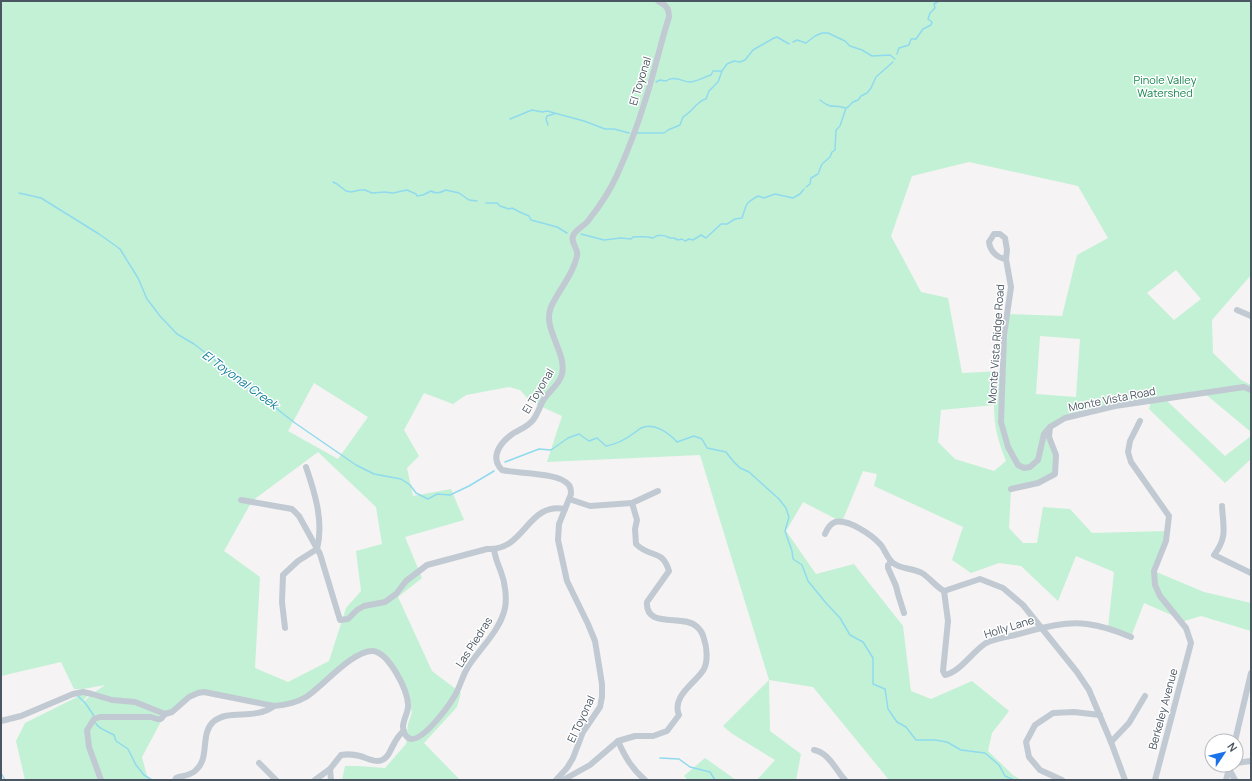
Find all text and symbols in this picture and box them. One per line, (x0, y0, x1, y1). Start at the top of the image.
street label: El Toyonal (625, 55, 654, 107)
park label: Pinole Valley Watershed (1134, 72, 1197, 100)
street label: Monte Vista Ridge Road (984, 284, 1007, 404)
water label: El Toyonal Creek (199, 346, 283, 414)
street label: El Toyonal (518, 365, 557, 416)
street label: Monte Vista Road (1067, 383, 1157, 414)
street label: Holly Lane (982, 612, 1036, 641)
street label: Las Piedras (452, 613, 496, 670)
street label: Berkeley Avenue (1144, 666, 1181, 751)
street label: El Toyonal (563, 693, 598, 745)
north arrow (1204, 733, 1244, 773)
text: N (1224, 739, 1241, 755)

